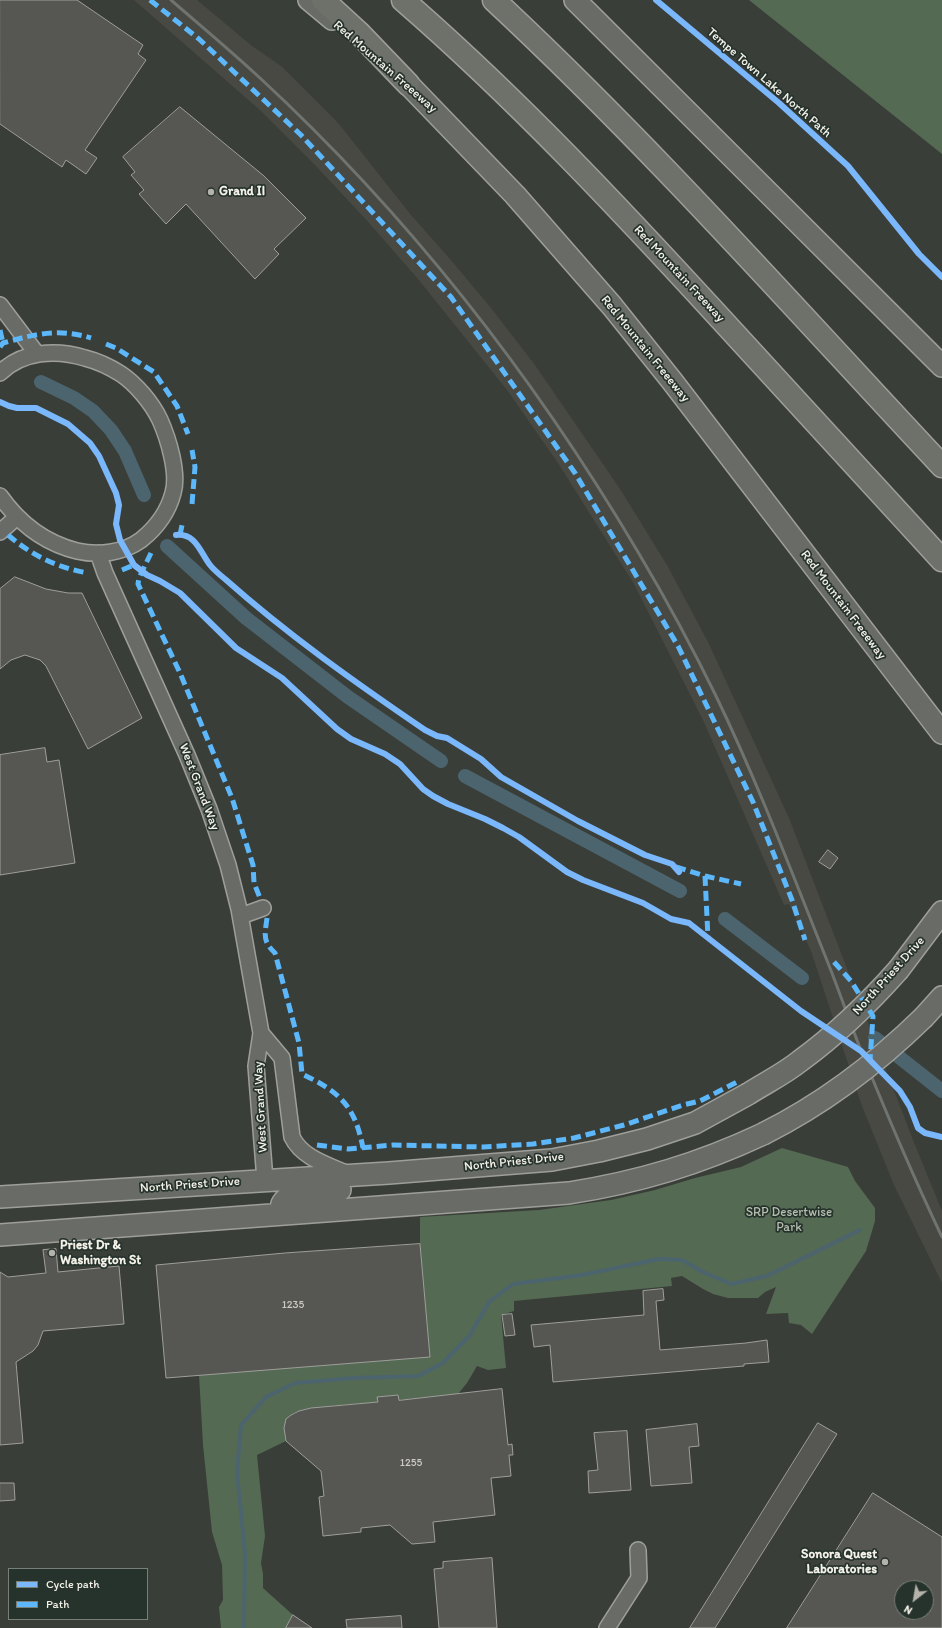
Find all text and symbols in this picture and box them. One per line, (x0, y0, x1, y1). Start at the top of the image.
street label: Red Mountain Freeeway (330, 18, 440, 116)
street label: Tempe Town Lake North Path (704, 25, 834, 141)
place label: Grand II (219, 184, 265, 200)
marker: Grand II (206, 187, 216, 197)
street label: Red Mountain Freeway (630, 222, 728, 326)
street label: Red Mountain Freeeway (597, 293, 693, 405)
street label: Red Mountain Freeeway (797, 547, 889, 663)
street label: West Grand Way (175, 741, 223, 833)
street label: North Priest Drive (850, 934, 928, 1018)
street label: West Grand Way (251, 1061, 271, 1153)
street label: North Priest Drive (463, 1149, 565, 1175)
street label: North Priest Drive (139, 1174, 241, 1196)
park label: SRP Desertwise Park (746, 1205, 832, 1236)
place label: Priest Dr & Washington St (60, 1238, 141, 1269)
marker: Priest Dr & Washington St (47, 1248, 57, 1258)
house number: 1235 (282, 1298, 304, 1312)
house number: 1255 (400, 1456, 422, 1470)
place label: Sonora Quest Laboratories (801, 1547, 877, 1578)
marker: Sonora Quest Laboratories (880, 1557, 890, 1567)
legend (8, 1568, 148, 1620)
text: Cycle path (46, 1577, 100, 1591)
north arrow (894, 1580, 934, 1620)
text: Path (46, 1597, 69, 1611)
text: N (902, 1602, 915, 1617)

